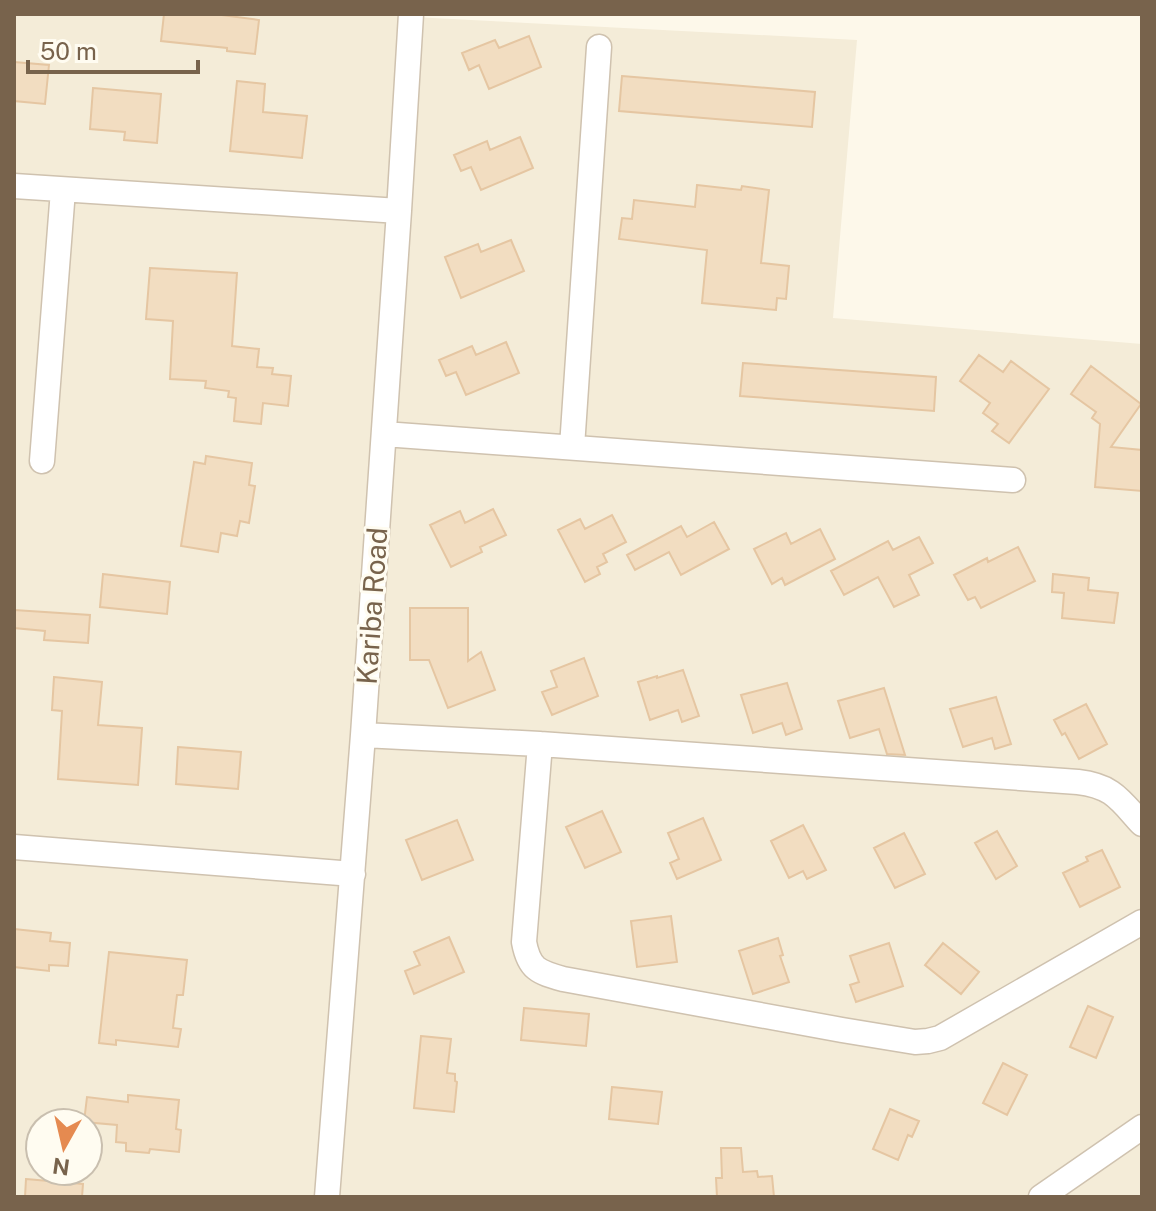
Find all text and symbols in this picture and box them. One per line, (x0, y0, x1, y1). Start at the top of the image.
scale bar (28, 24, 198, 74)
text: 50 m (40, 37, 97, 65)
street label: Kariba Road (350, 526, 393, 686)
north arrow (24, 1107, 104, 1187)
text: N (51, 1153, 72, 1181)

